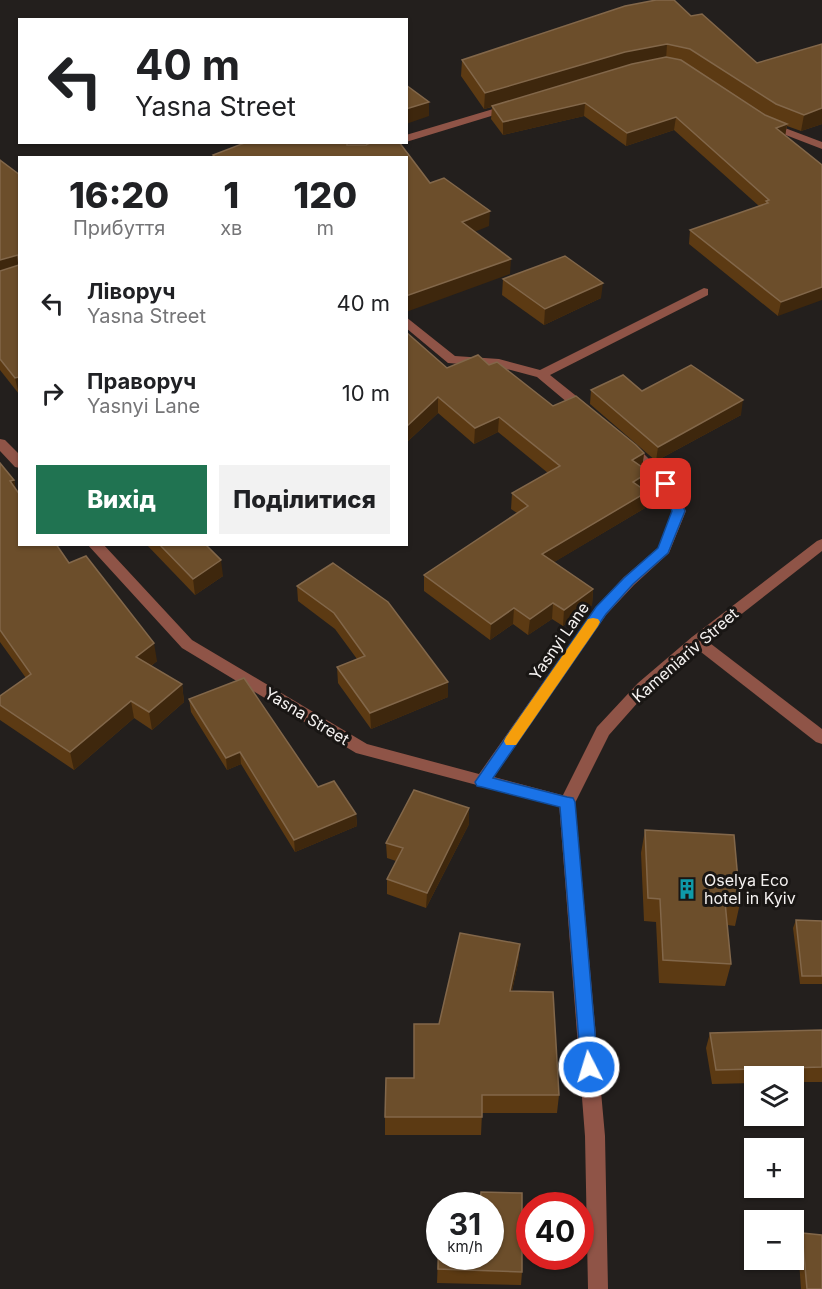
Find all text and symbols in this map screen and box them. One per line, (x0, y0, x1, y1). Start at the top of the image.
text: 40 m (135, 39, 240, 90)
icon: left (36, 42, 114, 120)
text: Yasna Street (135, 90, 296, 123)
text: 16:20 (69, 173, 169, 217)
text: 1 (223, 173, 239, 217)
text: 120 (293, 173, 357, 217)
text: Прибуття (73, 216, 165, 240)
text: хв (220, 216, 242, 240)
text: m (316, 216, 334, 240)
text: Ліворуч (87, 278, 175, 304)
icon: left (36, 287, 69, 320)
text: 40 m (336, 290, 390, 316)
text: Yasna Street (87, 304, 206, 328)
text: Праворуч (87, 368, 196, 394)
icon: right (36, 377, 69, 410)
text: 10 m (342, 380, 390, 406)
text: Yasnyi Lane (87, 394, 200, 418)
pin (640, 458, 691, 509)
button: Вихід (36, 465, 207, 534)
button: Поділитися (219, 465, 390, 534)
icon: arrive (649, 467, 682, 500)
street label: Yasnyi Lane (525, 598, 593, 684)
street label: Kameniariv Street (628, 603, 742, 707)
street label: Yasna Street (261, 683, 353, 749)
place label: Oselya Eco hotel in Kyiv (704, 870, 796, 908)
building icon: Oselya Eco hotel in Kyiv (675, 877, 699, 901)
position arrow (557, 1035, 621, 1099)
map controls (744, 1066, 804, 1270)
button: layers (744, 1066, 804, 1126)
button: + (744, 1138, 804, 1198)
speed limit sign: 40 (516, 1192, 594, 1270)
text: 31 (449, 1206, 481, 1242)
button: − (744, 1210, 804, 1270)
text: km/h (447, 1237, 483, 1256)

